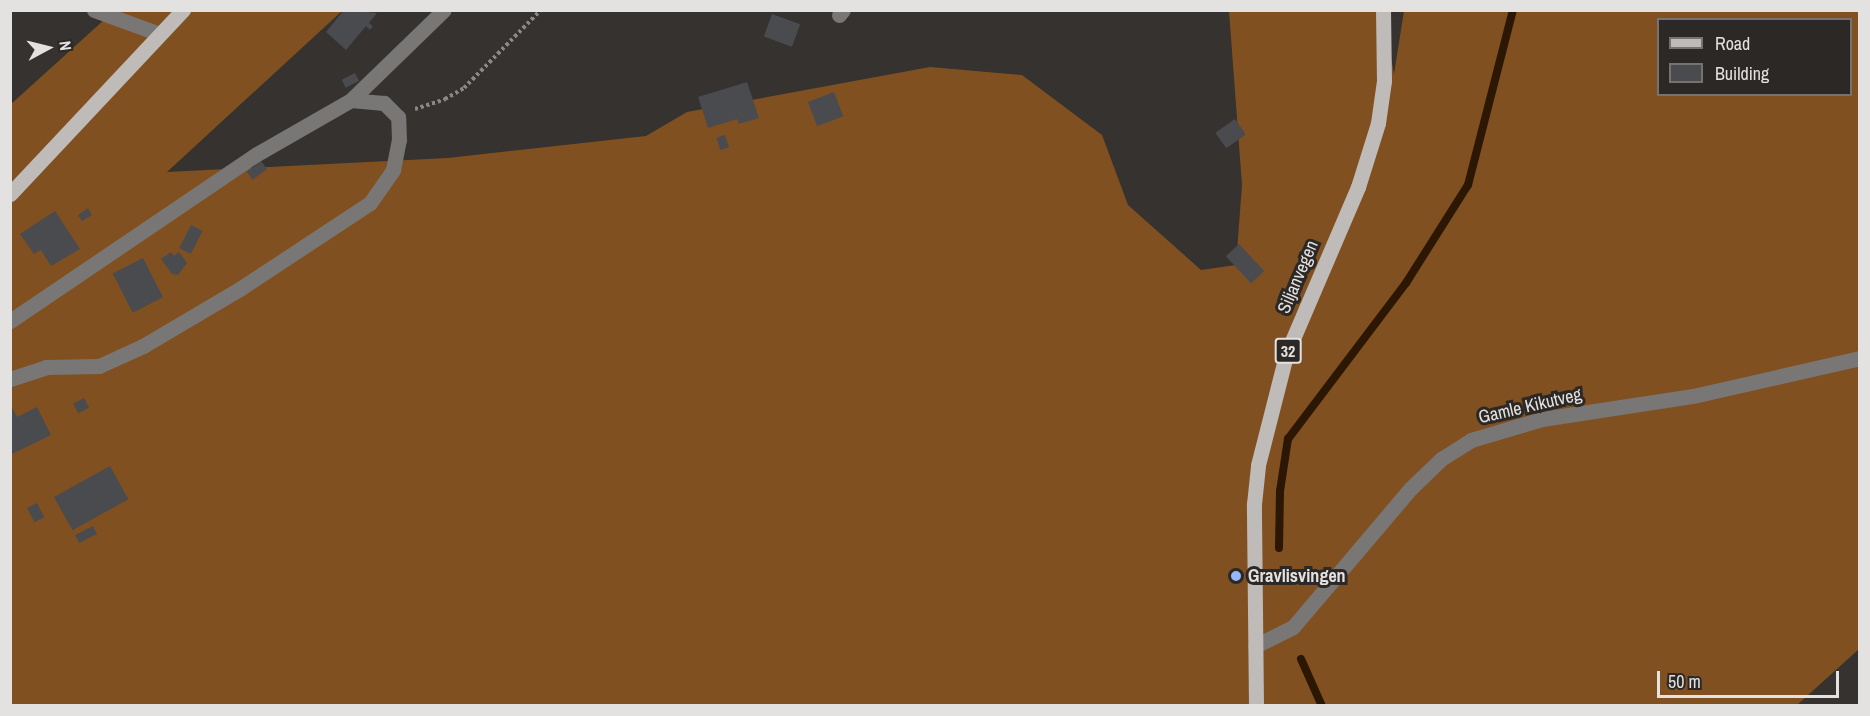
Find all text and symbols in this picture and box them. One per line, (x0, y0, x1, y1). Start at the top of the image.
north arrow (18, 18, 78, 78)
legend (1657, 18, 1852, 96)
text: Road (1715, 31, 1750, 56)
text: N (54, 40, 77, 52)
text: Building (1715, 61, 1769, 86)
street label: Siljanvegen (1273, 237, 1323, 317)
road number: 32 (1274, 338, 1302, 364)
street label: Gamle Kikutveg (1476, 384, 1584, 428)
place label: Gravlisvingen (1248, 565, 1346, 587)
marker: Gravlisvingen (1229, 569, 1243, 583)
scale bar (1660, 659, 1842, 697)
text: 50 m (1668, 669, 1701, 694)

